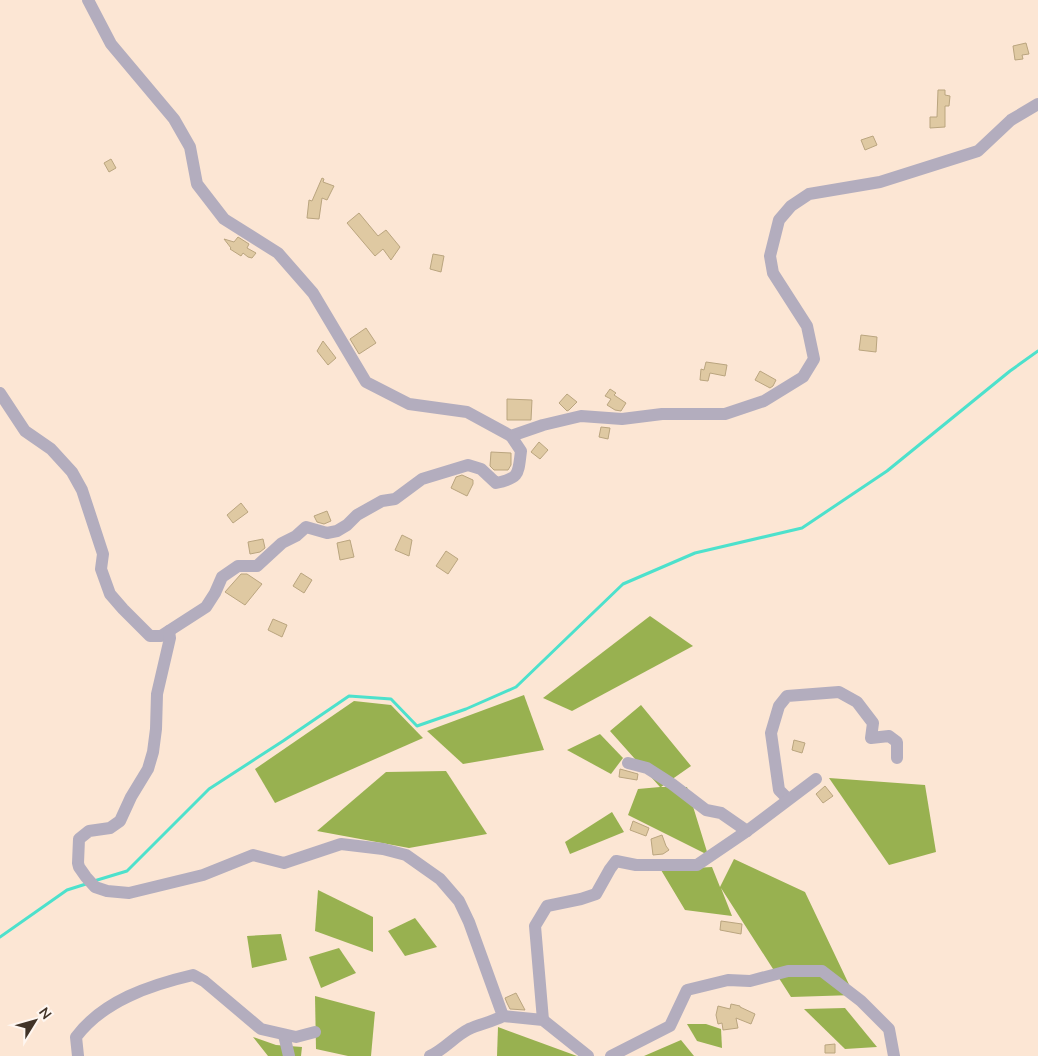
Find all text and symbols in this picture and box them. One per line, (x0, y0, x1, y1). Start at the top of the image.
north arrow (10, 996, 60, 1046)
text: N (34, 1004, 56, 1023)

